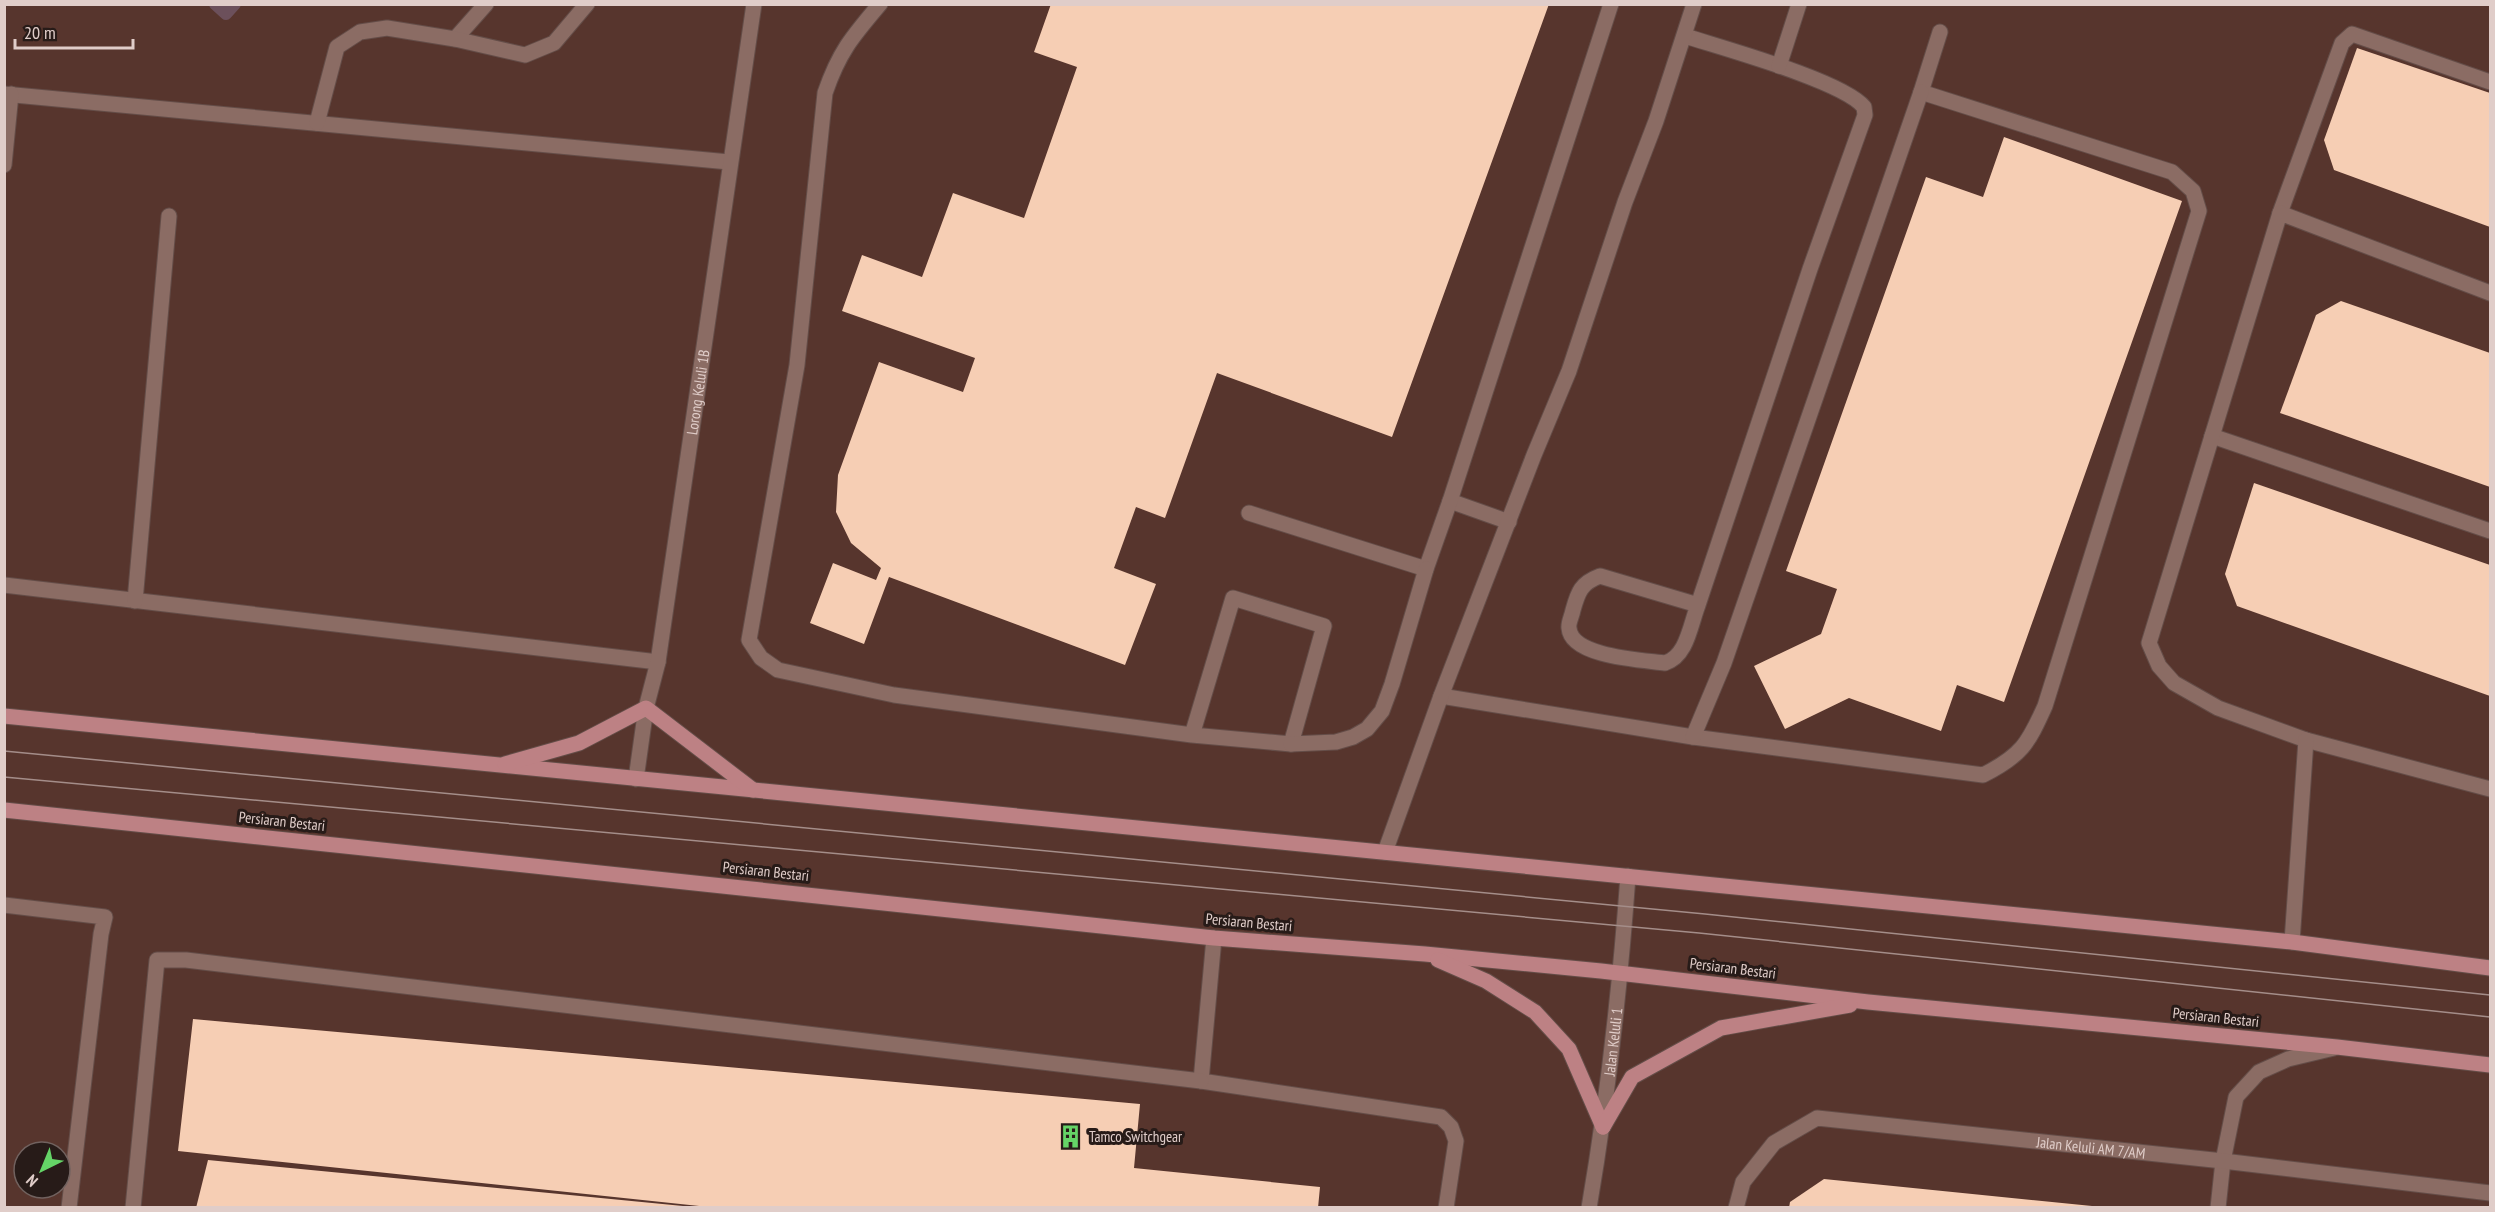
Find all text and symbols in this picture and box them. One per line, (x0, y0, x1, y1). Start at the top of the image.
scale bar (15, 12, 134, 50)
text: 20 m (24, 21, 56, 44)
street label: Lorong Keluli 1B (682, 348, 713, 436)
street label: Persiaran Bestari (238, 807, 326, 835)
street label: Persiaran Bestari (722, 857, 810, 885)
street label: Persiaran Bestari (1205, 909, 1293, 935)
street label: Persiaran Bestari (1689, 953, 1777, 983)
street label: Persiaran Bestari (2172, 1003, 2260, 1031)
street label: Jalan Keluli 1 (1599, 1007, 1626, 1078)
building icon: Tamco Switchgear (1058, 1123, 1084, 1149)
place label: Tamco Switchgear (1089, 1127, 1183, 1146)
street label: Jalan Keluli AM 7/AM (2035, 1132, 2146, 1162)
north arrow (12, 1140, 72, 1200)
text: N (22, 1171, 42, 1191)

